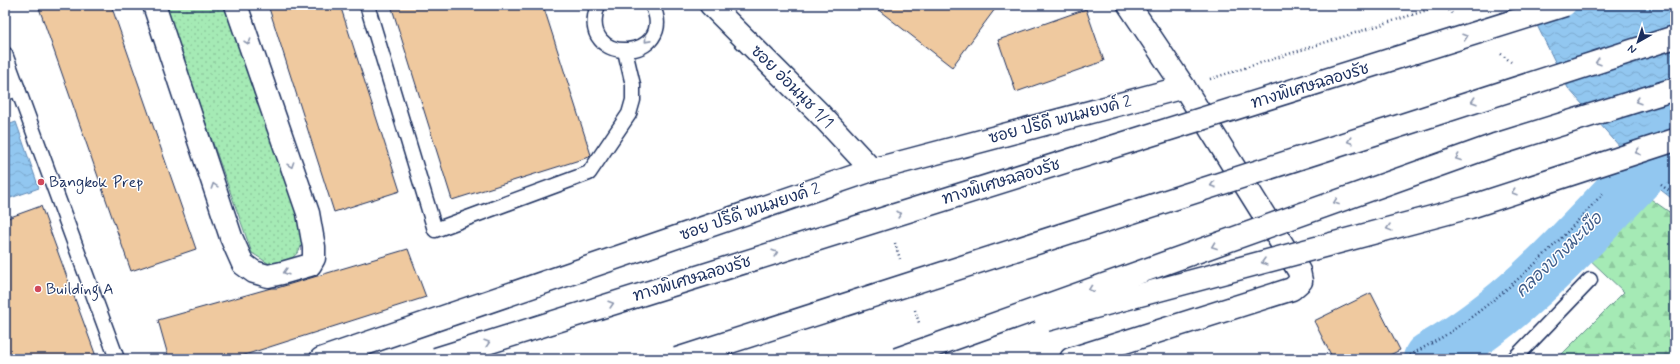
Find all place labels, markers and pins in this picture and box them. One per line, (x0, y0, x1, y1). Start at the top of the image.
place label: Bangkok Prep (49, 172, 143, 194)
marker: Bangkok Prep (36, 177, 46, 187)
place label: Building A (46, 279, 114, 301)
marker: Building A (33, 284, 43, 294)

